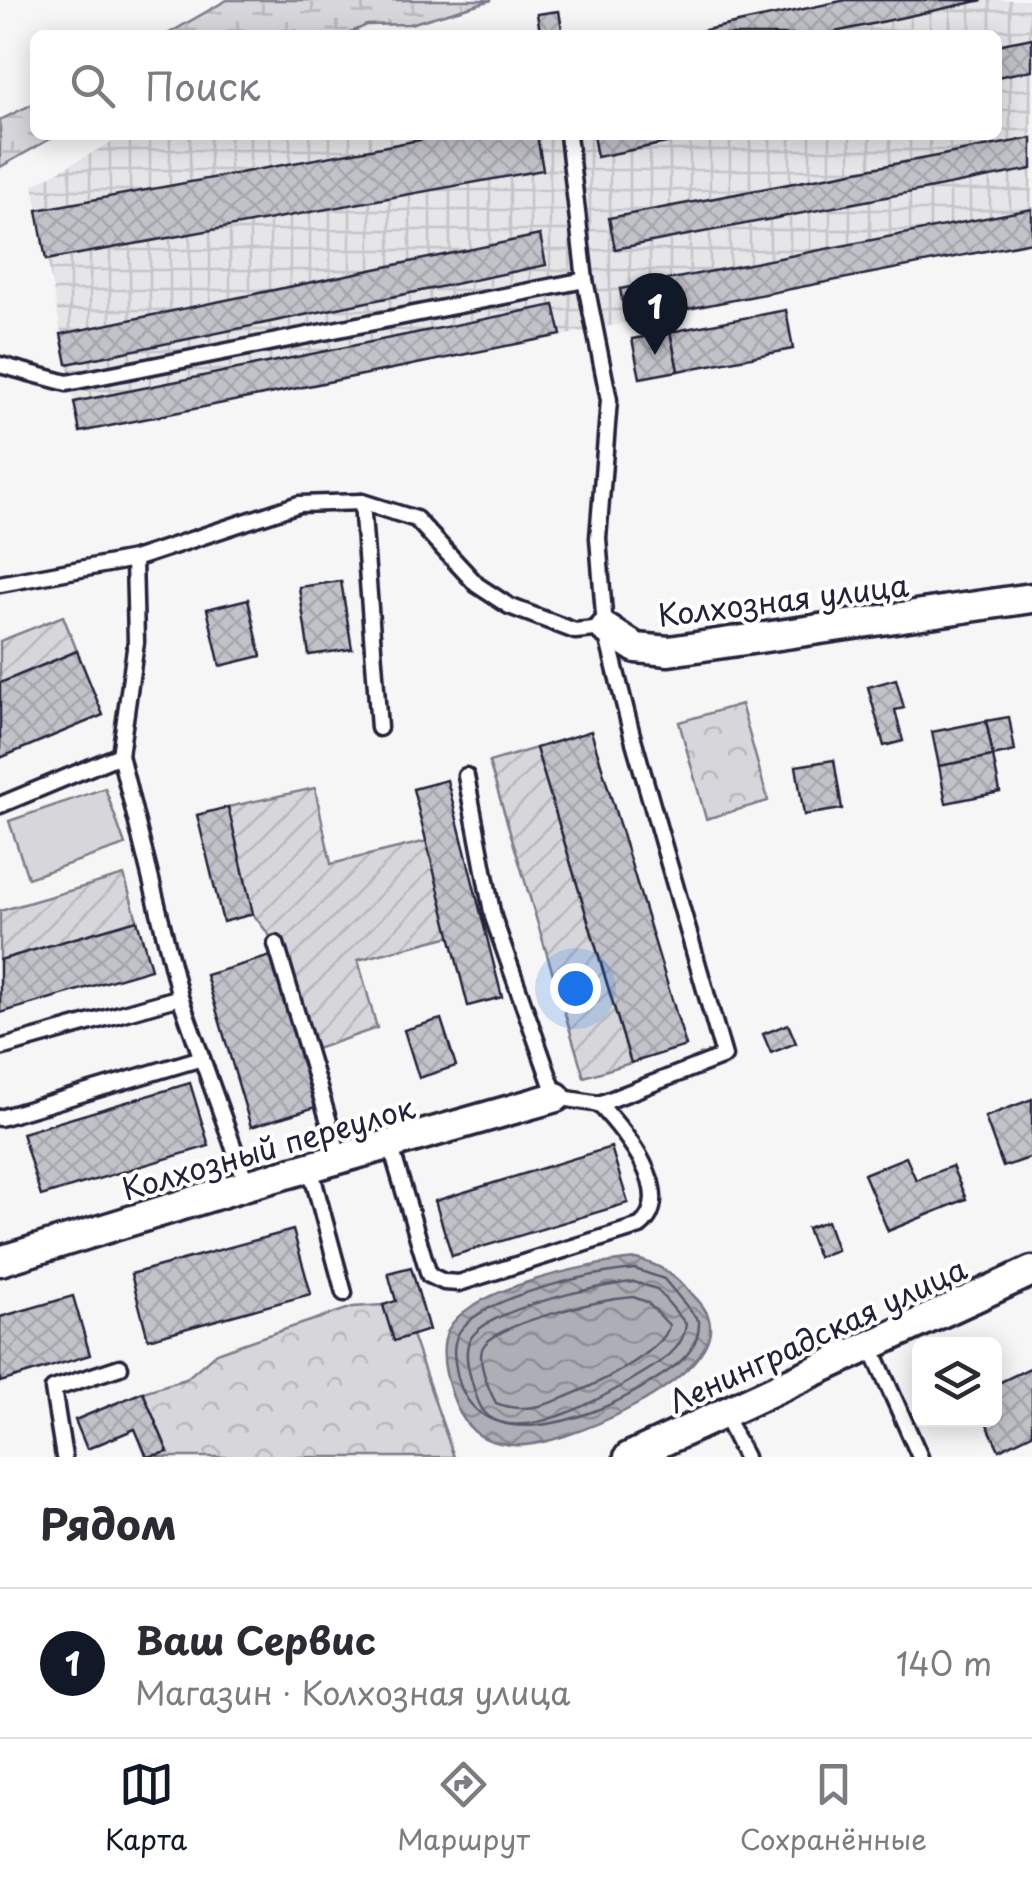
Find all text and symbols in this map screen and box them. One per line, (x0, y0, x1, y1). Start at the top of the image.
search box (30, 30, 1002, 140)
text: Поиск (145, 57, 260, 114)
icon: search (65, 58, 120, 113)
pin: 1 (622, 272, 688, 355)
street label: Колхозная улица (655, 561, 911, 637)
your location (550, 963, 601, 1014)
street label: Колхозный переулок (116, 1084, 420, 1210)
street label: Ленинградская улица (660, 1245, 974, 1423)
map controls (912, 1337, 1002, 1427)
button: layers (912, 1337, 1002, 1427)
text: Рядом (40, 1491, 177, 1554)
text: Ваш Сервис (135, 1611, 376, 1668)
text: 1 (65, 1639, 80, 1687)
text: 140 m (896, 1639, 992, 1687)
text: Магазин · Колхозная улица (135, 1668, 571, 1716)
tab: Карта (105, 1757, 187, 1860)
tab: Маршрут (397, 1757, 530, 1860)
tab: Сохранённые (740, 1757, 927, 1860)

